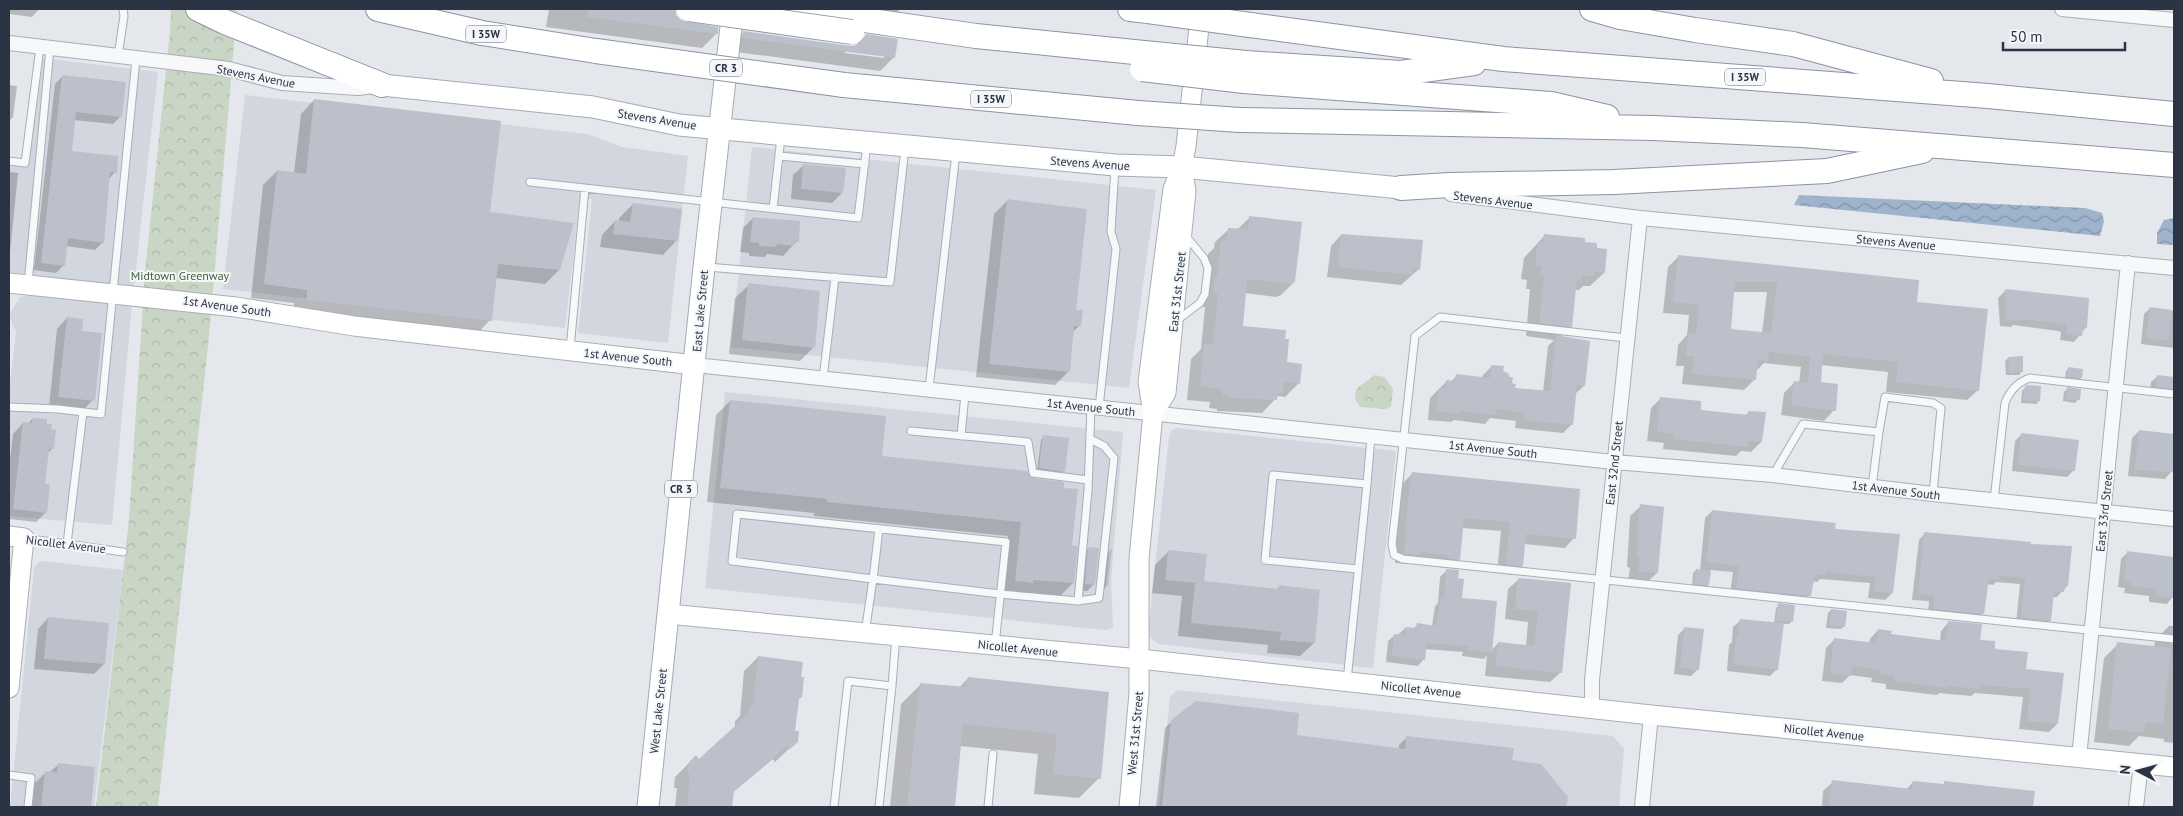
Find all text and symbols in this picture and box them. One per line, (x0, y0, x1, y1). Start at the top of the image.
scale bar (2003, 20, 2126, 52)
road number: I 35W (466, 26, 506, 42)
text: 50 m (2010, 27, 2043, 46)
road number: CR 3 (710, 59, 742, 76)
street label: Stevens Avenue (215, 61, 297, 91)
road number: I 35W (1725, 68, 1765, 86)
road number: I 35W (971, 90, 1011, 108)
street label: Stevens Avenue (616, 105, 698, 133)
street label: Stevens Avenue (1050, 153, 1130, 173)
street label: Stevens Avenue (1452, 188, 1534, 212)
street label: Stevens Avenue (1856, 231, 1936, 253)
street label: East 31st Street (1165, 251, 1189, 333)
park label: Midtown Greenway (131, 268, 230, 283)
street label: East Lake Street (689, 269, 711, 353)
street label: 1st Avenue South (182, 292, 272, 320)
street label: 1st Avenue South (583, 345, 673, 369)
street label: 1st Avenue South (1046, 395, 1136, 419)
street label: East 32nd Street (1602, 420, 1626, 506)
street label: 1st Avenue South (1448, 437, 1538, 461)
street label: East 33rd Street (2092, 469, 2116, 553)
street label: 1st Avenue South (1851, 477, 1941, 503)
road number: CR 3 (665, 480, 697, 498)
street label: Nicollet Avenue (25, 532, 107, 556)
street label: Nicollet Avenue (977, 636, 1059, 660)
street label: West Lake Street (646, 668, 670, 754)
street label: Nicollet Avenue (1380, 677, 1462, 701)
street label: West 31st Street (1124, 691, 1146, 775)
street label: Nicollet Avenue (1783, 720, 1865, 744)
north arrow (2113, 746, 2163, 796)
text: N (2116, 764, 2135, 775)

